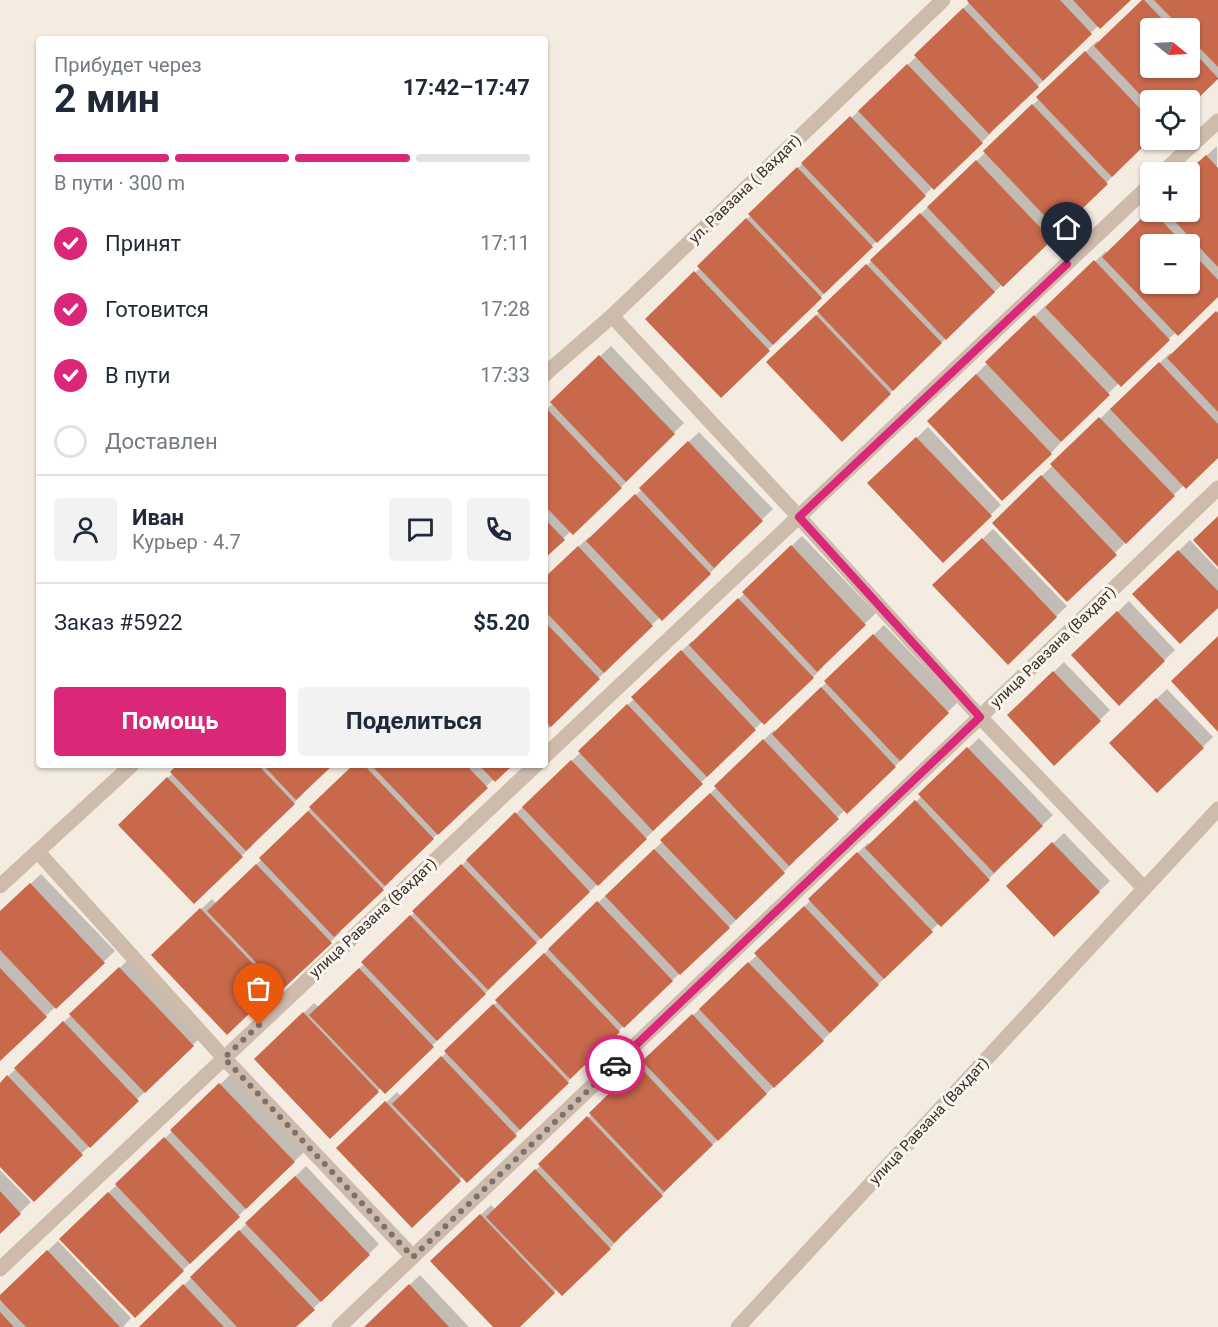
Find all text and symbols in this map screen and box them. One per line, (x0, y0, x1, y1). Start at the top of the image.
north arrow (1140, 18, 1200, 78)
map controls (1140, 18, 1200, 294)
text: Прибудет через (54, 53, 202, 77)
text: 17:42–17:47 (403, 75, 530, 100)
text: 2 мин (54, 76, 160, 122)
button: locate (1140, 90, 1200, 150)
street label: ул. Равзана ( Вахдат) (685, 131, 805, 247)
button: + (1140, 162, 1200, 222)
text: В пути · 300 m (54, 171, 185, 195)
pin (1041, 202, 1092, 264)
icon: home (1050, 211, 1083, 244)
icon: check (54, 227, 87, 260)
text: Принят (105, 231, 181, 256)
text: 17:11 (480, 231, 530, 255)
button: − (1140, 234, 1200, 294)
icon: check (54, 293, 87, 326)
text: Готовится (105, 297, 209, 322)
text: 17:28 (480, 297, 530, 321)
icon: check (54, 359, 87, 392)
text: В пути (105, 363, 171, 388)
text: 17:33 (480, 363, 530, 387)
text: Доставлен (105, 429, 218, 454)
button: person (54, 498, 117, 561)
button: chat (389, 498, 452, 561)
button: phone (467, 498, 530, 561)
text: Иван (132, 505, 184, 530)
text: Курьер · 4.7 (132, 530, 241, 554)
street label: улица Равзана (Вахдат) (987, 583, 1119, 711)
text: Заказ #5922 (54, 610, 183, 635)
text: $5.20 (473, 610, 530, 635)
button: Помощь (54, 687, 286, 756)
button: Поделиться (298, 687, 530, 756)
street label: улица Равзана (Вахдат) (306, 854, 440, 982)
pin (233, 963, 284, 1025)
icon: bag (242, 972, 275, 1005)
courier (585, 1035, 645, 1095)
icon: car (599, 1049, 632, 1082)
street label: улица Равзана (Вахдат) (865, 1054, 993, 1188)

